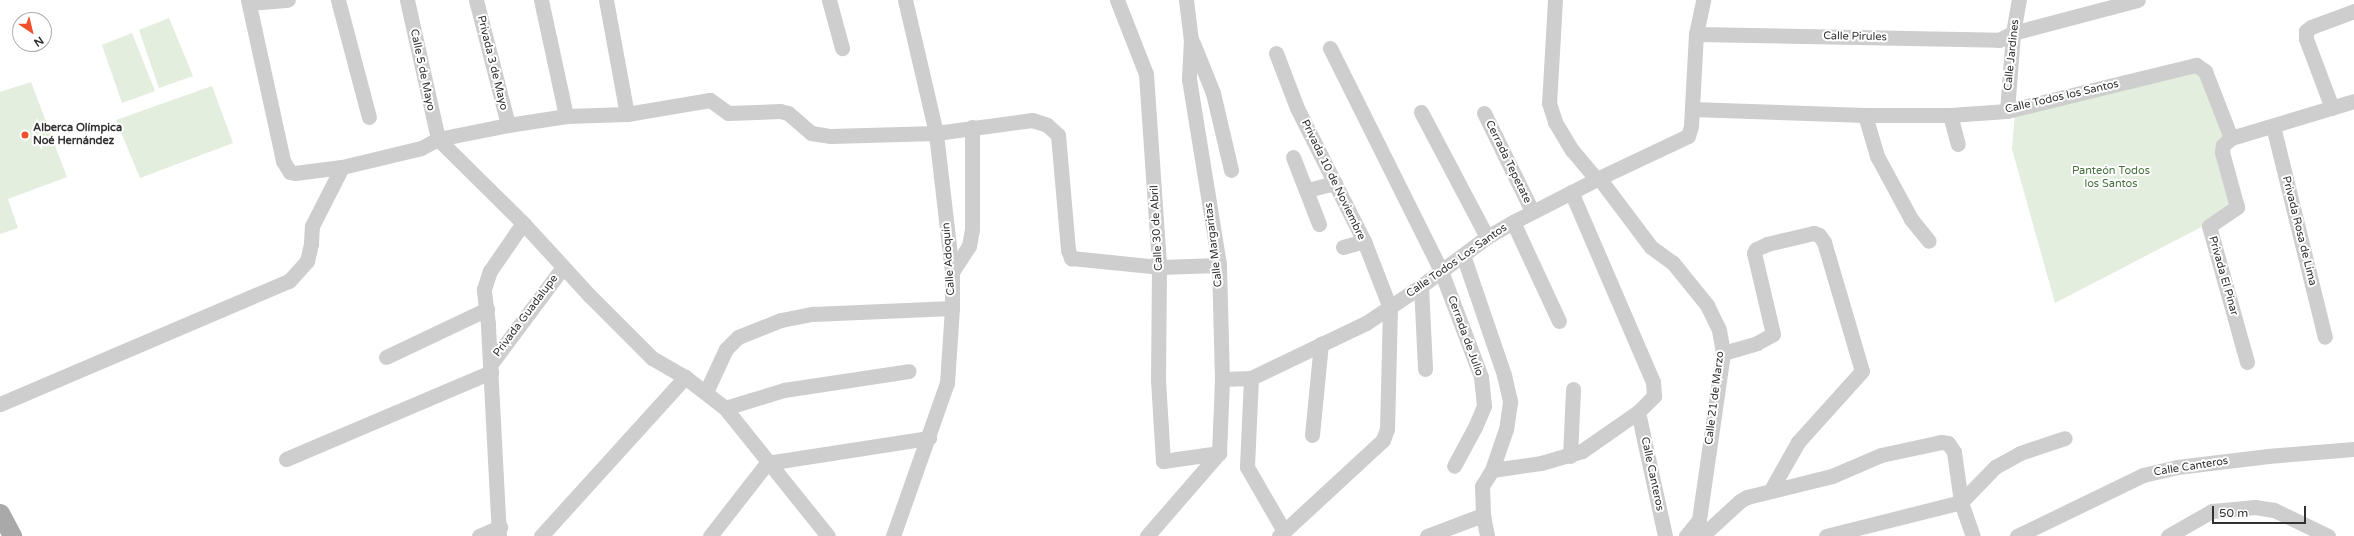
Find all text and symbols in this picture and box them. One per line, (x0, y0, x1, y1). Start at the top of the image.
north arrow (12, 12, 52, 52)
street label: Privada 3 de Mayo (474, 14, 510, 112)
street label: Calle Jardines (2002, 19, 2022, 91)
street label: Calle 5 de Mayo (407, 28, 437, 112)
street label: Calle Pirules (1823, 30, 1887, 44)
text: N (31, 34, 46, 49)
street label: Calle Todos los Santos (2004, 78, 2120, 116)
street label: Privada 10 de Noviembre (1298, 118, 1368, 242)
street label: Cerrada Tepetate (1482, 119, 1534, 205)
place label: Alberca Olímpica Noé Hernández (33, 122, 122, 148)
marker: Alberca Olímpica Noé Hernández (20, 130, 30, 140)
park label: Panteón Todos los Santos (2072, 165, 2150, 191)
street label: Privada Rosa de Lima (2279, 175, 2319, 287)
street label: Calle 30 de Abril (1148, 185, 1166, 271)
street label: Calle Margaritas (1202, 202, 1226, 288)
street label: Calle Todos Los Santos (1404, 221, 1510, 301)
street label: Calle Adoquín (940, 222, 958, 296)
street label: Privada El Pinar (2205, 235, 2241, 317)
street label: Privada Guadalupe (491, 272, 561, 360)
street label: Cerrada de Julio (1444, 294, 1486, 378)
street label: Calle 21 de Marzo (1703, 350, 1727, 446)
street label: Calle Canteros (1638, 436, 1666, 512)
street label: Calle Canteros (2153, 455, 2229, 479)
scale bar (2214, 498, 2308, 524)
text: 50 m (2219, 506, 2248, 520)

